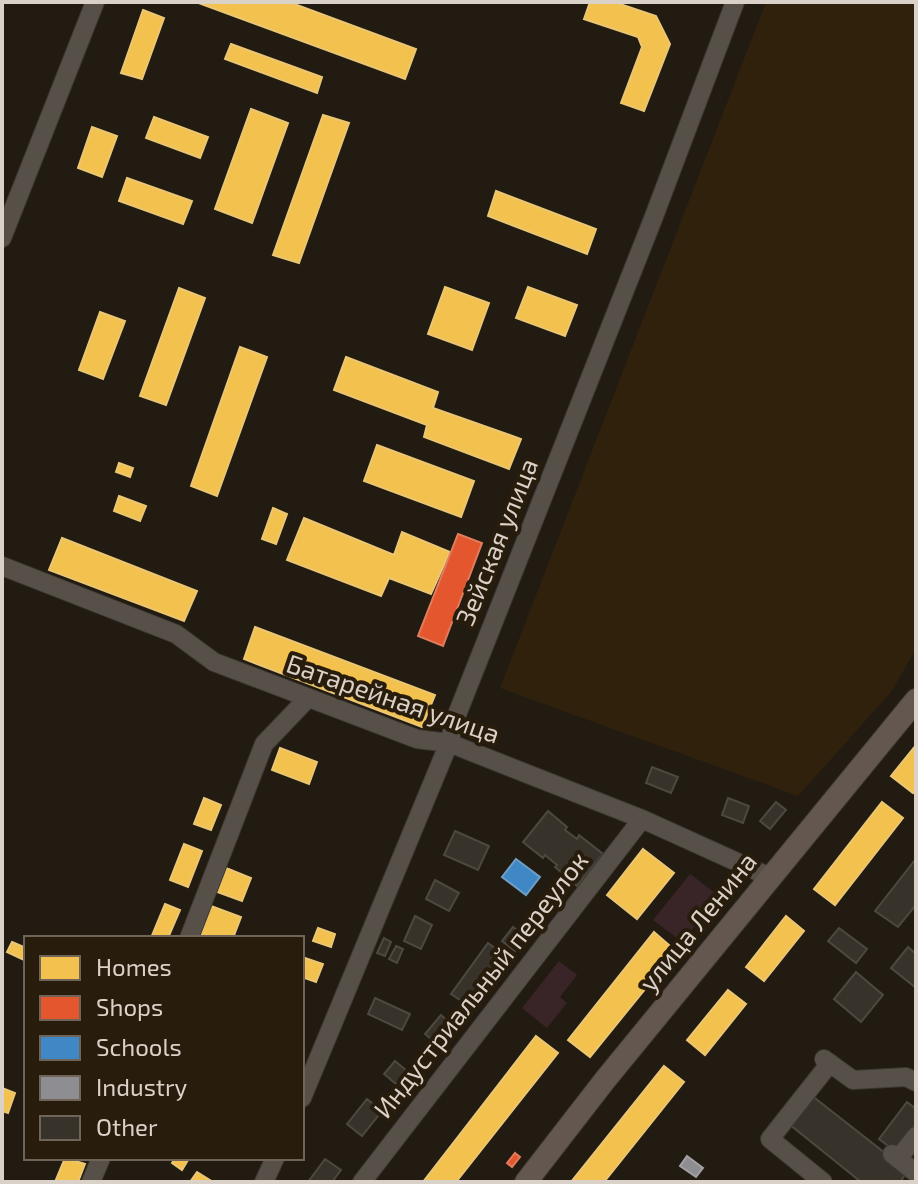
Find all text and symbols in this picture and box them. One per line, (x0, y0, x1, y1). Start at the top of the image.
street label: Зейская улица (448, 453, 544, 630)
street label: Батарейная улица (282, 647, 504, 750)
street label: Индустриальный переулок (366, 845, 594, 1124)
street label: улица Ленина (632, 846, 763, 997)
legend (24, 936, 304, 1160)
text: Homes (96, 952, 172, 981)
text: Shops (96, 992, 163, 1021)
text: Schools (96, 1032, 182, 1061)
text: Industry (96, 1072, 188, 1101)
text: Other (96, 1112, 158, 1141)

